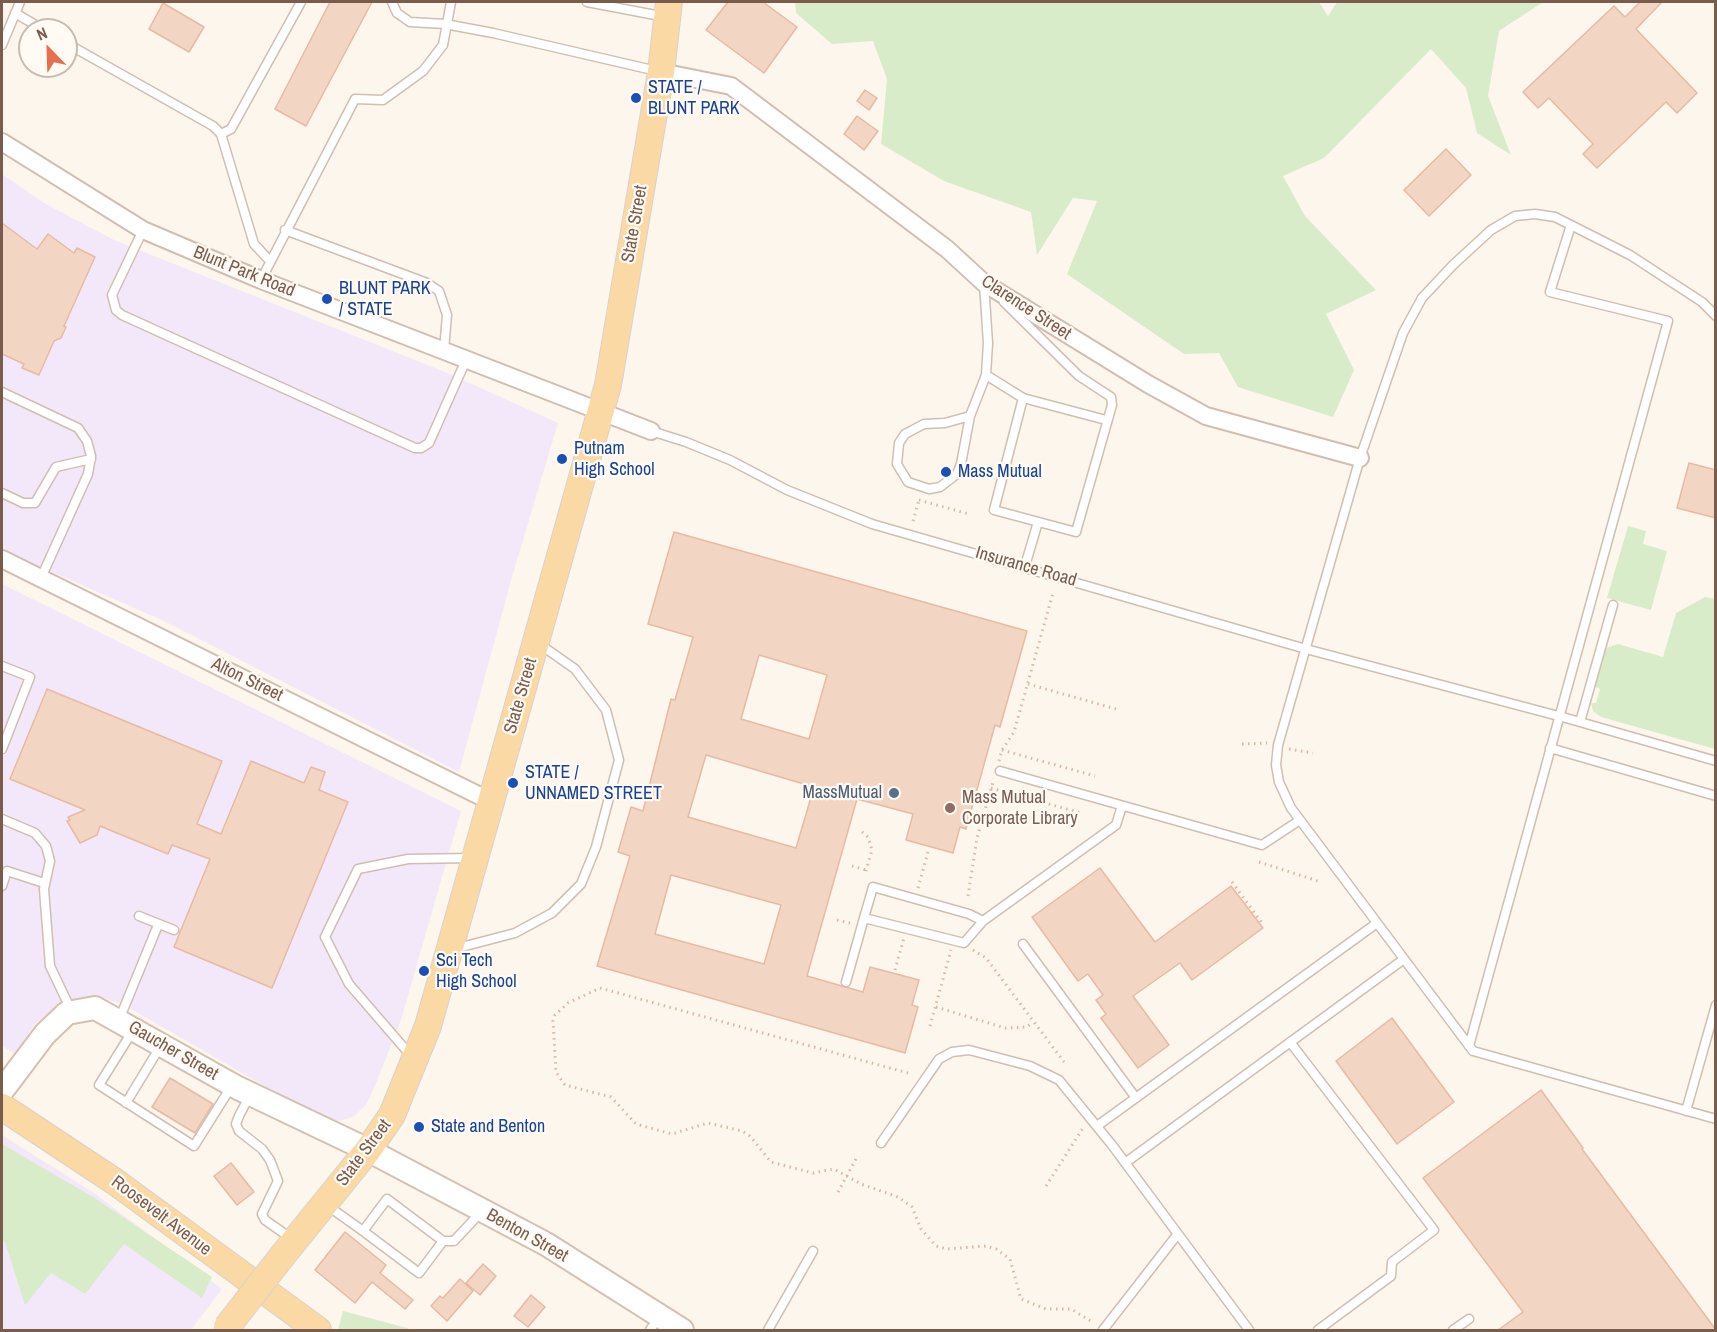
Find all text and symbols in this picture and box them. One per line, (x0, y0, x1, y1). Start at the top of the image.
north arrow (18, 18, 78, 78)
text: N (33, 21, 50, 45)
place label: STATE / BLUNT PARK (648, 77, 740, 119)
marker: STATE / BLUNT PARK (629, 91, 643, 105)
street label: State Street (618, 184, 652, 264)
street label: Blunt Park Road (190, 242, 298, 302)
street label: Clarence Street (977, 271, 1075, 345)
place label: BLUNT PARK / STATE (339, 278, 431, 320)
marker: BLUNT PARK / STATE (320, 292, 334, 306)
place label: Putnam High School (574, 438, 654, 480)
marker: Putnam High School (555, 452, 569, 466)
place label: Mass Mutual (958, 461, 1042, 483)
marker: Mass Mutual (939, 465, 953, 479)
street label: Insurance Road (973, 542, 1079, 592)
street label: Alton Street (208, 653, 286, 707)
street label: State Street (500, 656, 542, 736)
place label: STATE / UNNAMED STREET (525, 762, 662, 804)
marker: STATE / UNNAMED STREET (506, 776, 520, 790)
place label: MassMutual (802, 782, 882, 804)
marker: MassMutual (887, 786, 901, 800)
place label: Mass Mutual Corporate Library (962, 787, 1078, 830)
marker: Mass Mutual Corporate Library (943, 801, 957, 815)
place label: Sci Tech High School (436, 950, 516, 992)
marker: Sci Tech High School (417, 964, 431, 978)
street label: Gaucher Street (124, 1017, 222, 1085)
street label: State Street (332, 1115, 396, 1191)
place label: State and Benton (431, 1116, 545, 1138)
marker: State and Benton (412, 1120, 426, 1134)
street label: Roosevelt Avenue (107, 1171, 215, 1261)
street label: Benton Street (482, 1205, 572, 1267)

